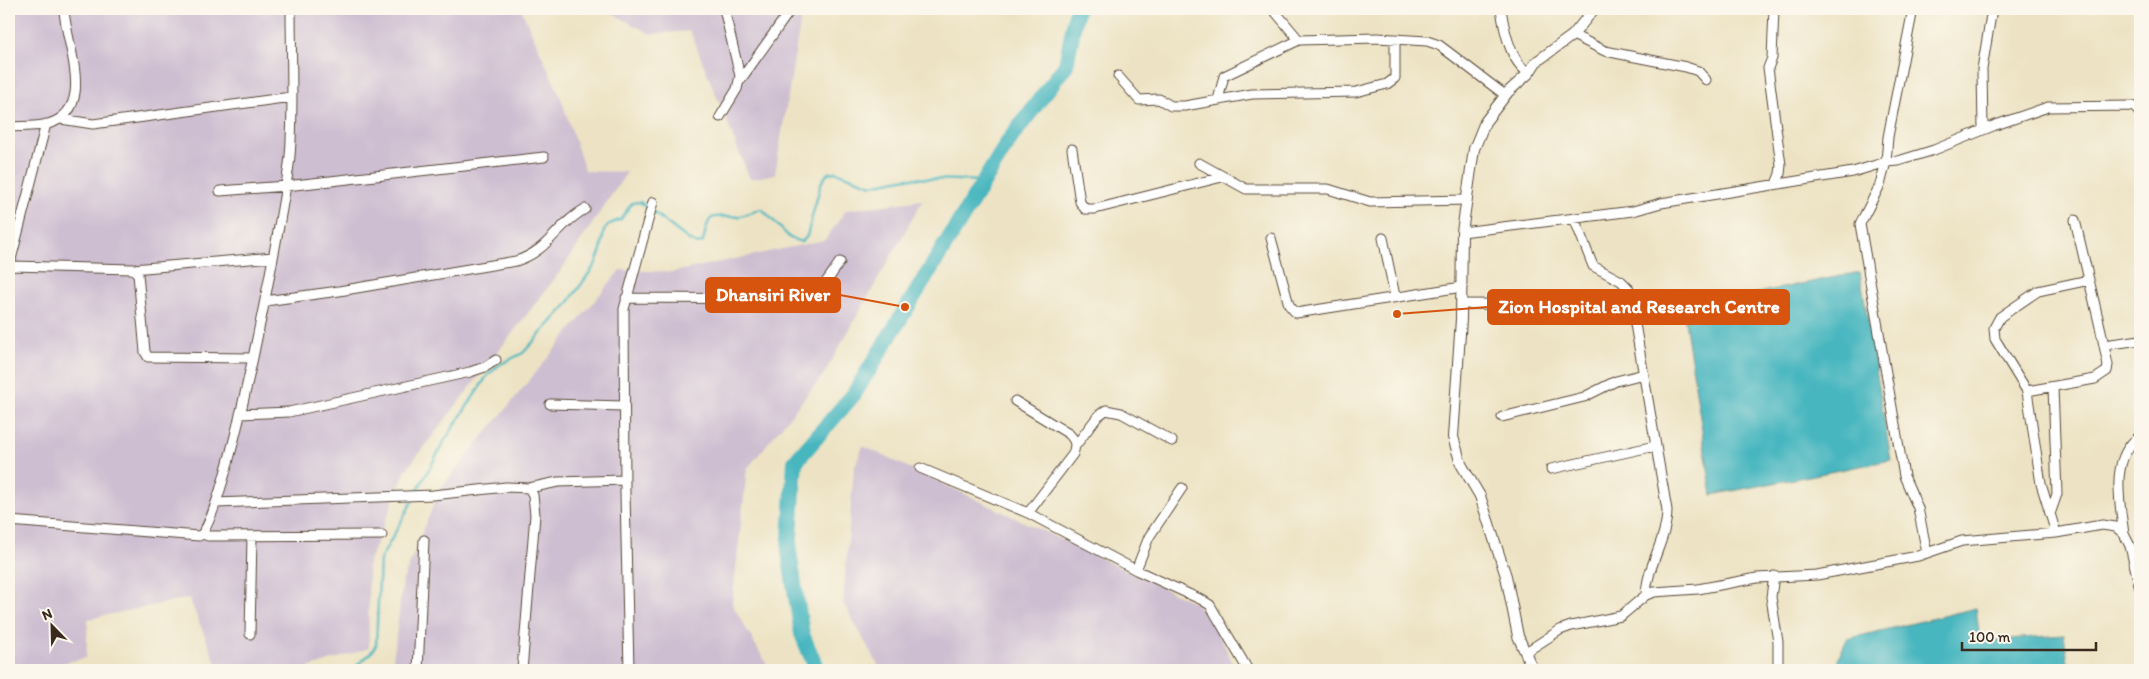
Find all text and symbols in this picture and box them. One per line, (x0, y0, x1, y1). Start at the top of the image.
callout: Dhansiri River (706, 278, 840, 312)
text: Dhansiri River (716, 283, 831, 306)
callout: Zion Hospital and Research Centre (1488, 290, 1789, 324)
text: Zion Hospital and Research Centre (1498, 295, 1780, 318)
north arrow (28, 602, 78, 652)
text: N (39, 605, 55, 624)
scale bar (1962, 619, 2095, 651)
text: 100 m (1969, 628, 2011, 646)

